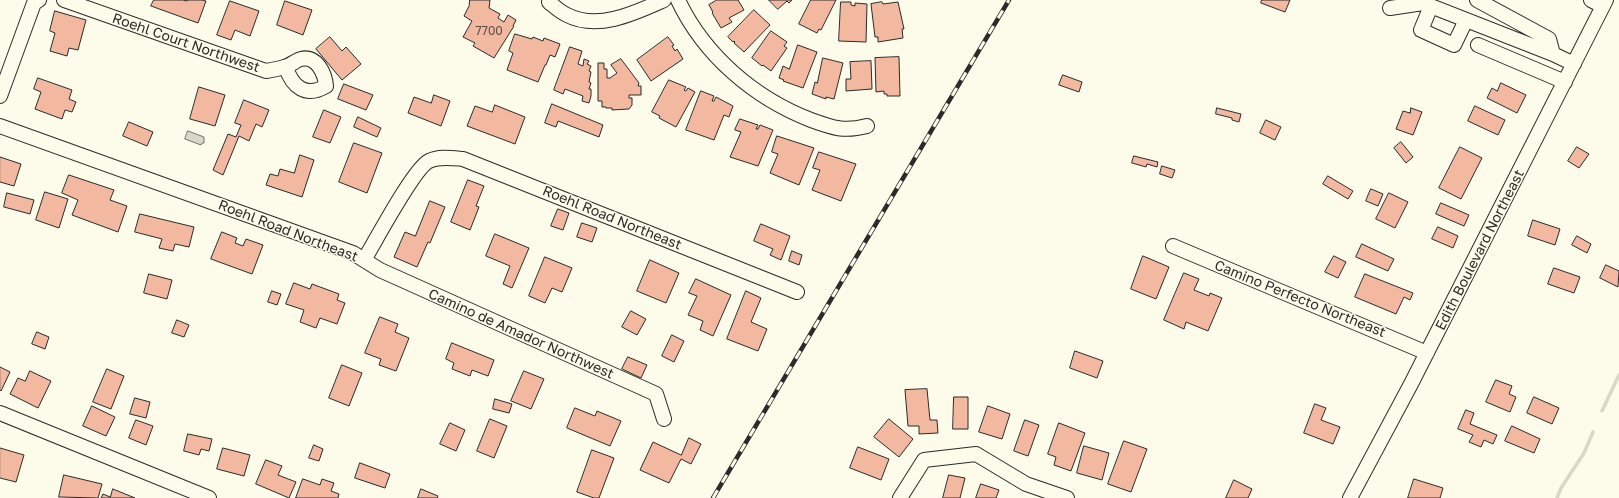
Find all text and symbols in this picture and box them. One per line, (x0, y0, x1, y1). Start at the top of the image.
street label: Roehl Court Northwest (110, 10, 262, 76)
house number: 7700 (475, 24, 503, 38)
street label: Edith Boulevard Northeast (1432, 167, 1528, 333)
street label: Roehl Road Northeast (540, 182, 684, 254)
street label: Roehl Road Northeast (216, 197, 360, 265)
street label: Camino Perfecto Northeast (1212, 257, 1388, 341)
street label: Camino de Amador Northwest (426, 285, 616, 383)

